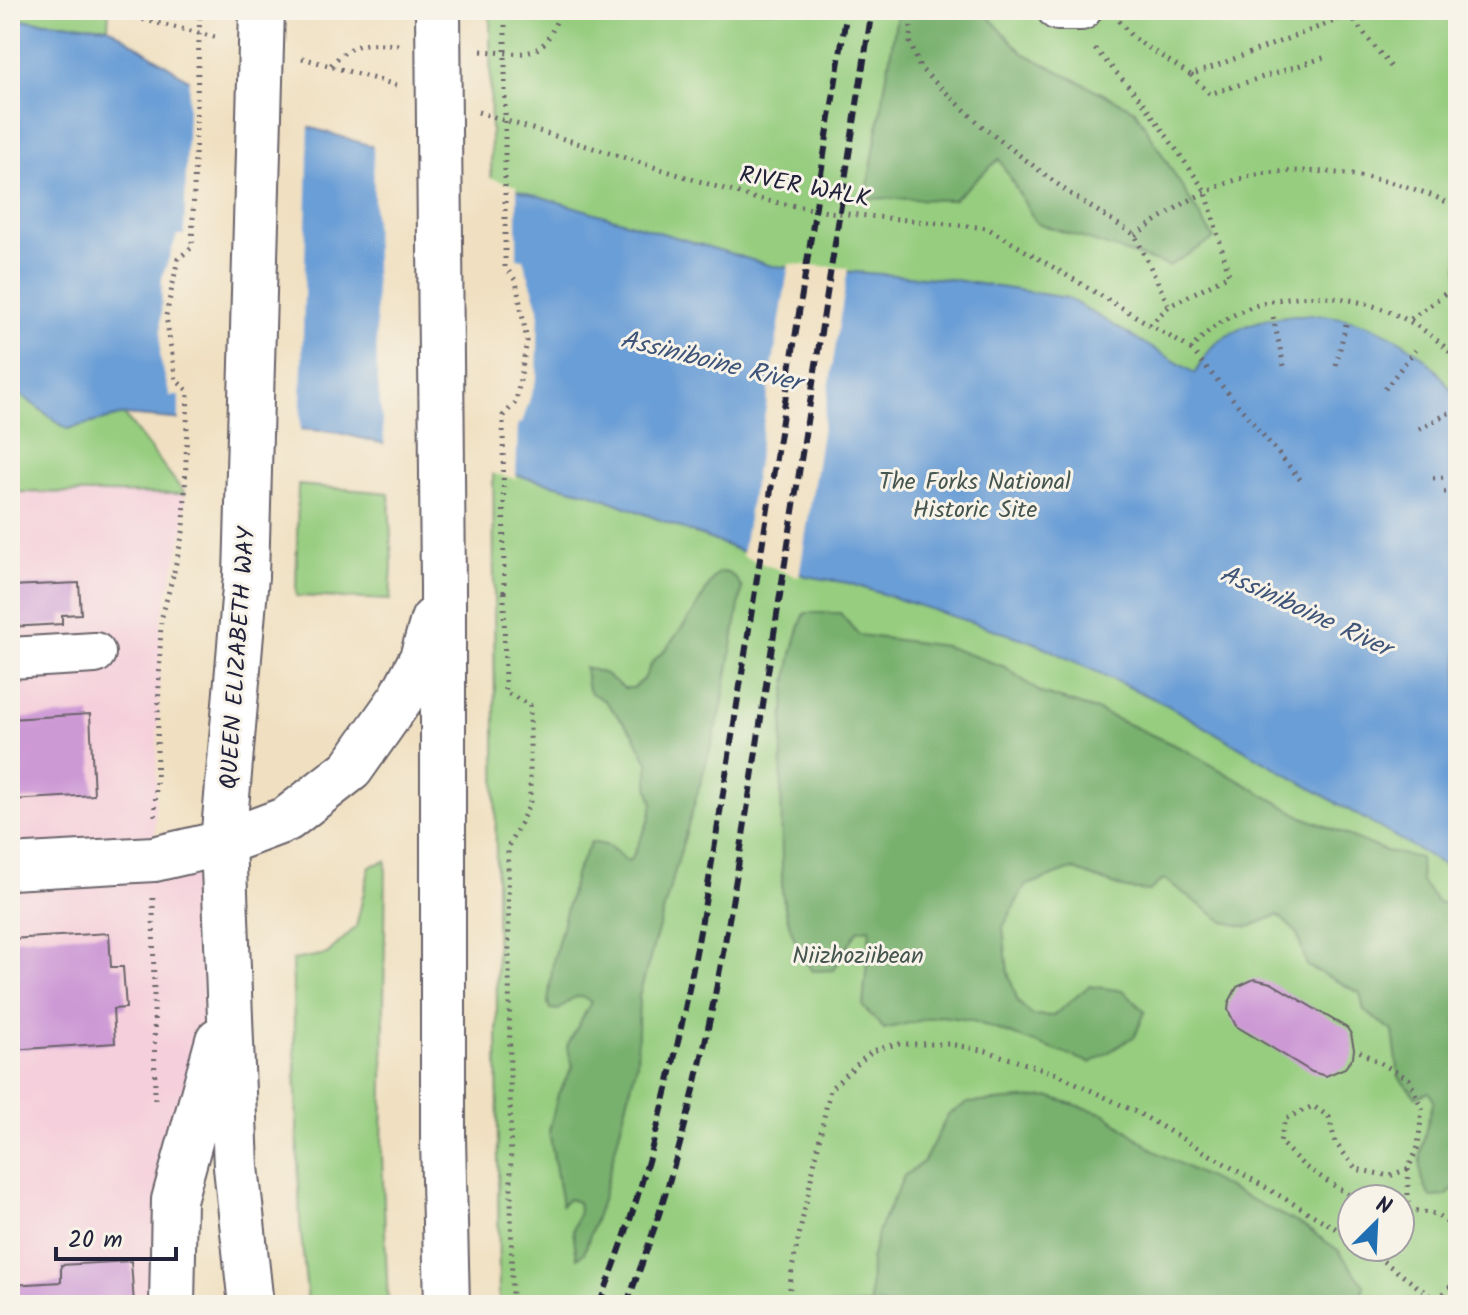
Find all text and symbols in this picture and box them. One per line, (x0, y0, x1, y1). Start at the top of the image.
street label: RIVER WALK (736, 156, 874, 219)
water label: Assiniboine River (616, 319, 810, 406)
park label: The Forks National Historic Site (879, 463, 1071, 530)
street label: QUEEN ELIZABETH WAY (210, 524, 267, 791)
water label: Assiniboine River (1213, 554, 1402, 672)
park label: Niizhoziibean (792, 937, 924, 976)
north arrow (1336, 1183, 1416, 1263)
text: N (1370, 1188, 1397, 1226)
scale bar (56, 1211, 176, 1261)
text: 20 m (68, 1221, 123, 1260)

